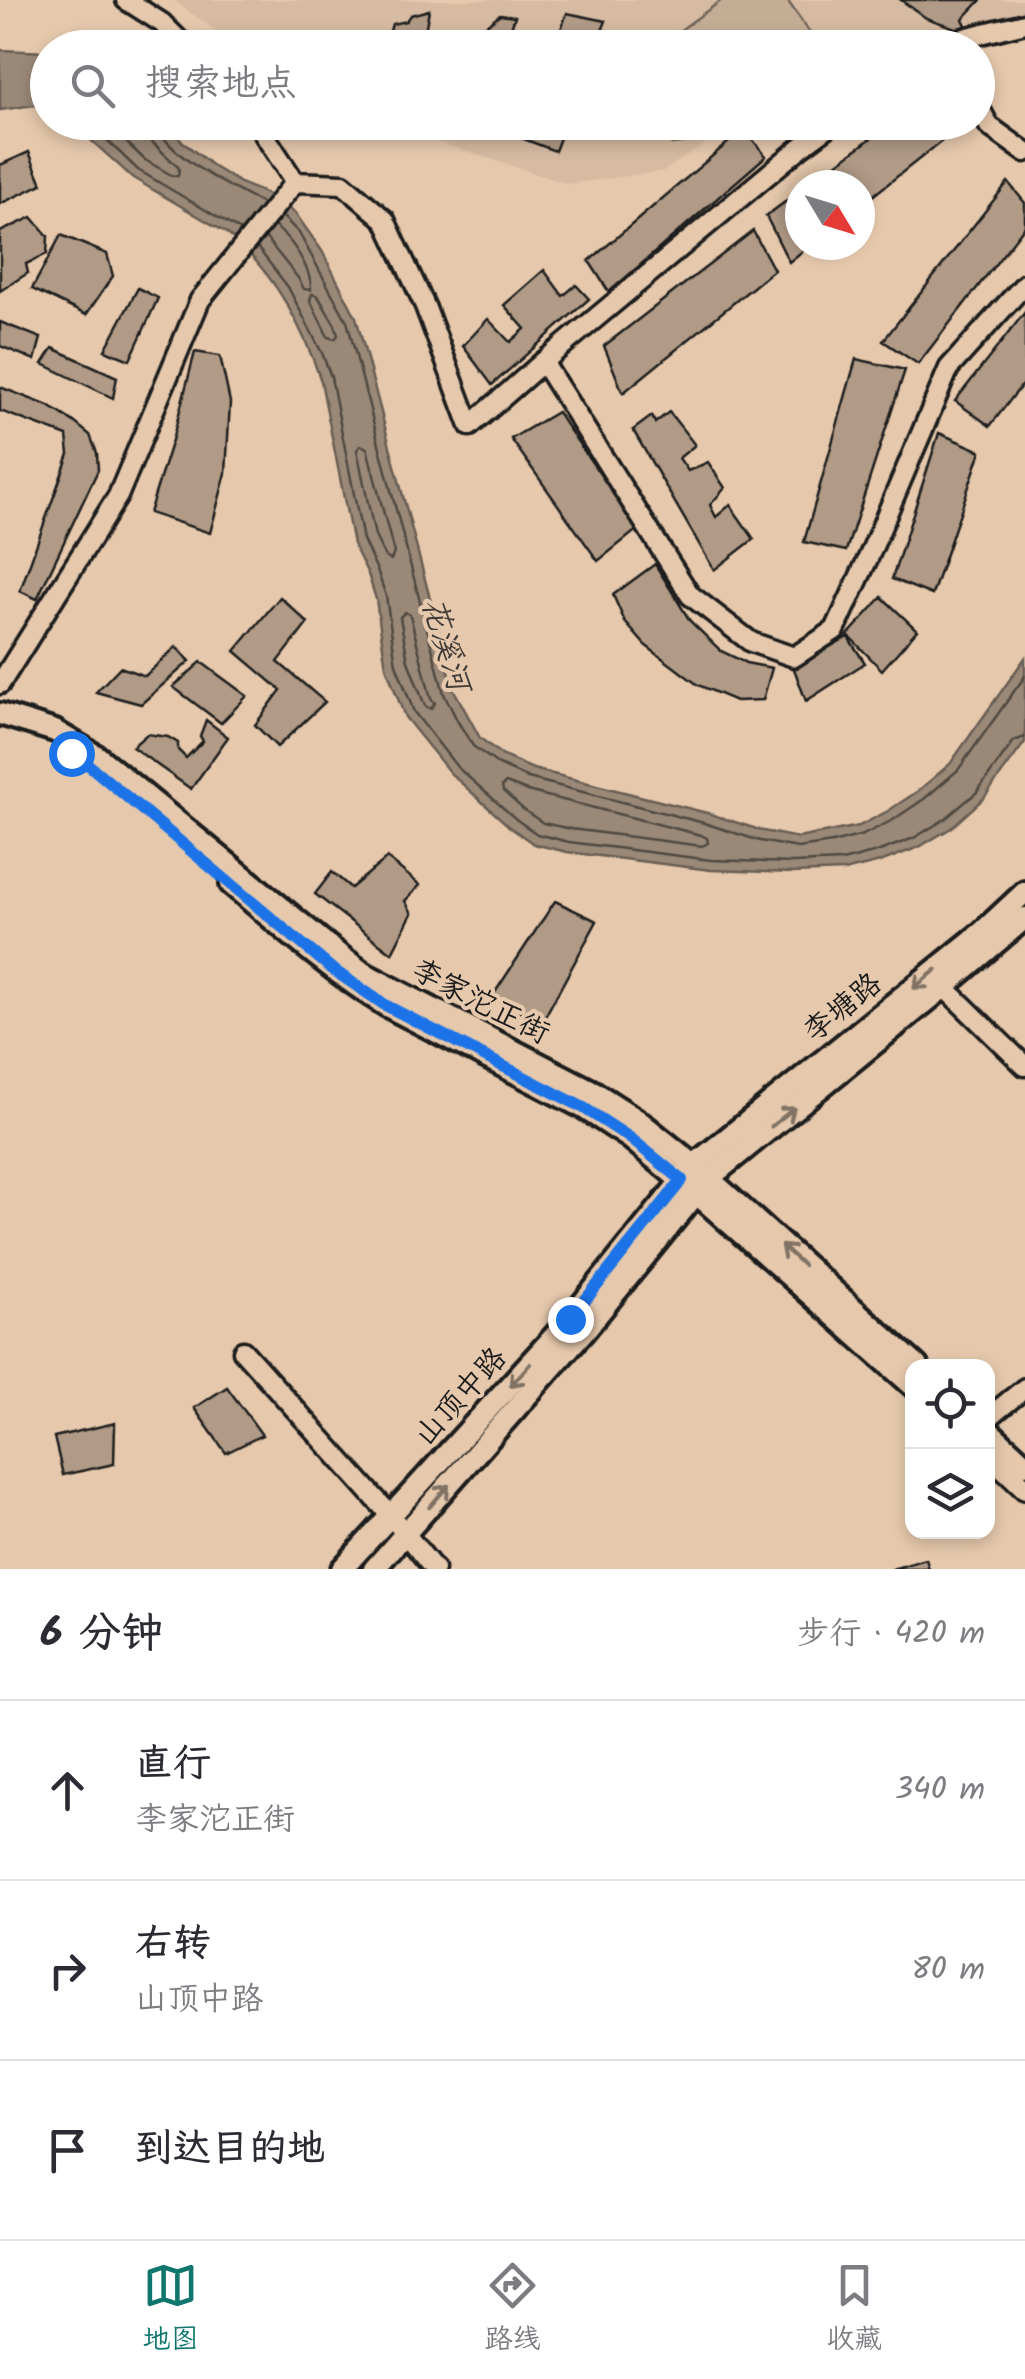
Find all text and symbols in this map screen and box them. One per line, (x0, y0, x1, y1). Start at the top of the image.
search box (30, 30, 995, 140)
text: 搜索地点 (145, 55, 297, 115)
icon: search (65, 58, 120, 113)
north arrow (785, 170, 875, 260)
water label: 花溪河 (406, 591, 484, 703)
route start (49, 731, 95, 777)
street label: 李家沱正街 (402, 947, 558, 1058)
street label: 李塘路 (793, 962, 893, 1056)
one-way arrow (912, 968, 938, 990)
one-way arrow (770, 1106, 796, 1128)
one-way arrow (780, 1243, 805, 1266)
route end (548, 1297, 594, 1343)
street label: 山顶中路 (404, 1337, 519, 1458)
map controls (905, 1359, 995, 1539)
button: locate (905, 1359, 995, 1449)
one-way arrow (509, 1362, 532, 1387)
button: layers (905, 1449, 995, 1539)
one-way arrow (428, 1484, 450, 1510)
text: 6 分钟 (40, 1601, 163, 1668)
text: 步行 · 420 m (797, 1609, 985, 1660)
text: 直行 (135, 1735, 211, 1795)
icon: ahead (40, 1763, 95, 1818)
text: 340 m (895, 1765, 985, 1816)
text: 李家沱正街 (135, 1795, 295, 1846)
text: 右转 (135, 1915, 211, 1975)
icon: right (40, 1943, 95, 1998)
text: 80 m (911, 1945, 985, 1996)
text: 山顶中路 (135, 1975, 263, 2026)
text: 到达目的地 (135, 2120, 325, 2180)
icon: arrive (40, 2123, 95, 2178)
tab: 地图 (143, 2258, 199, 2363)
tab: 路线 (484, 2258, 540, 2363)
tab: 收藏 (826, 2258, 882, 2363)

